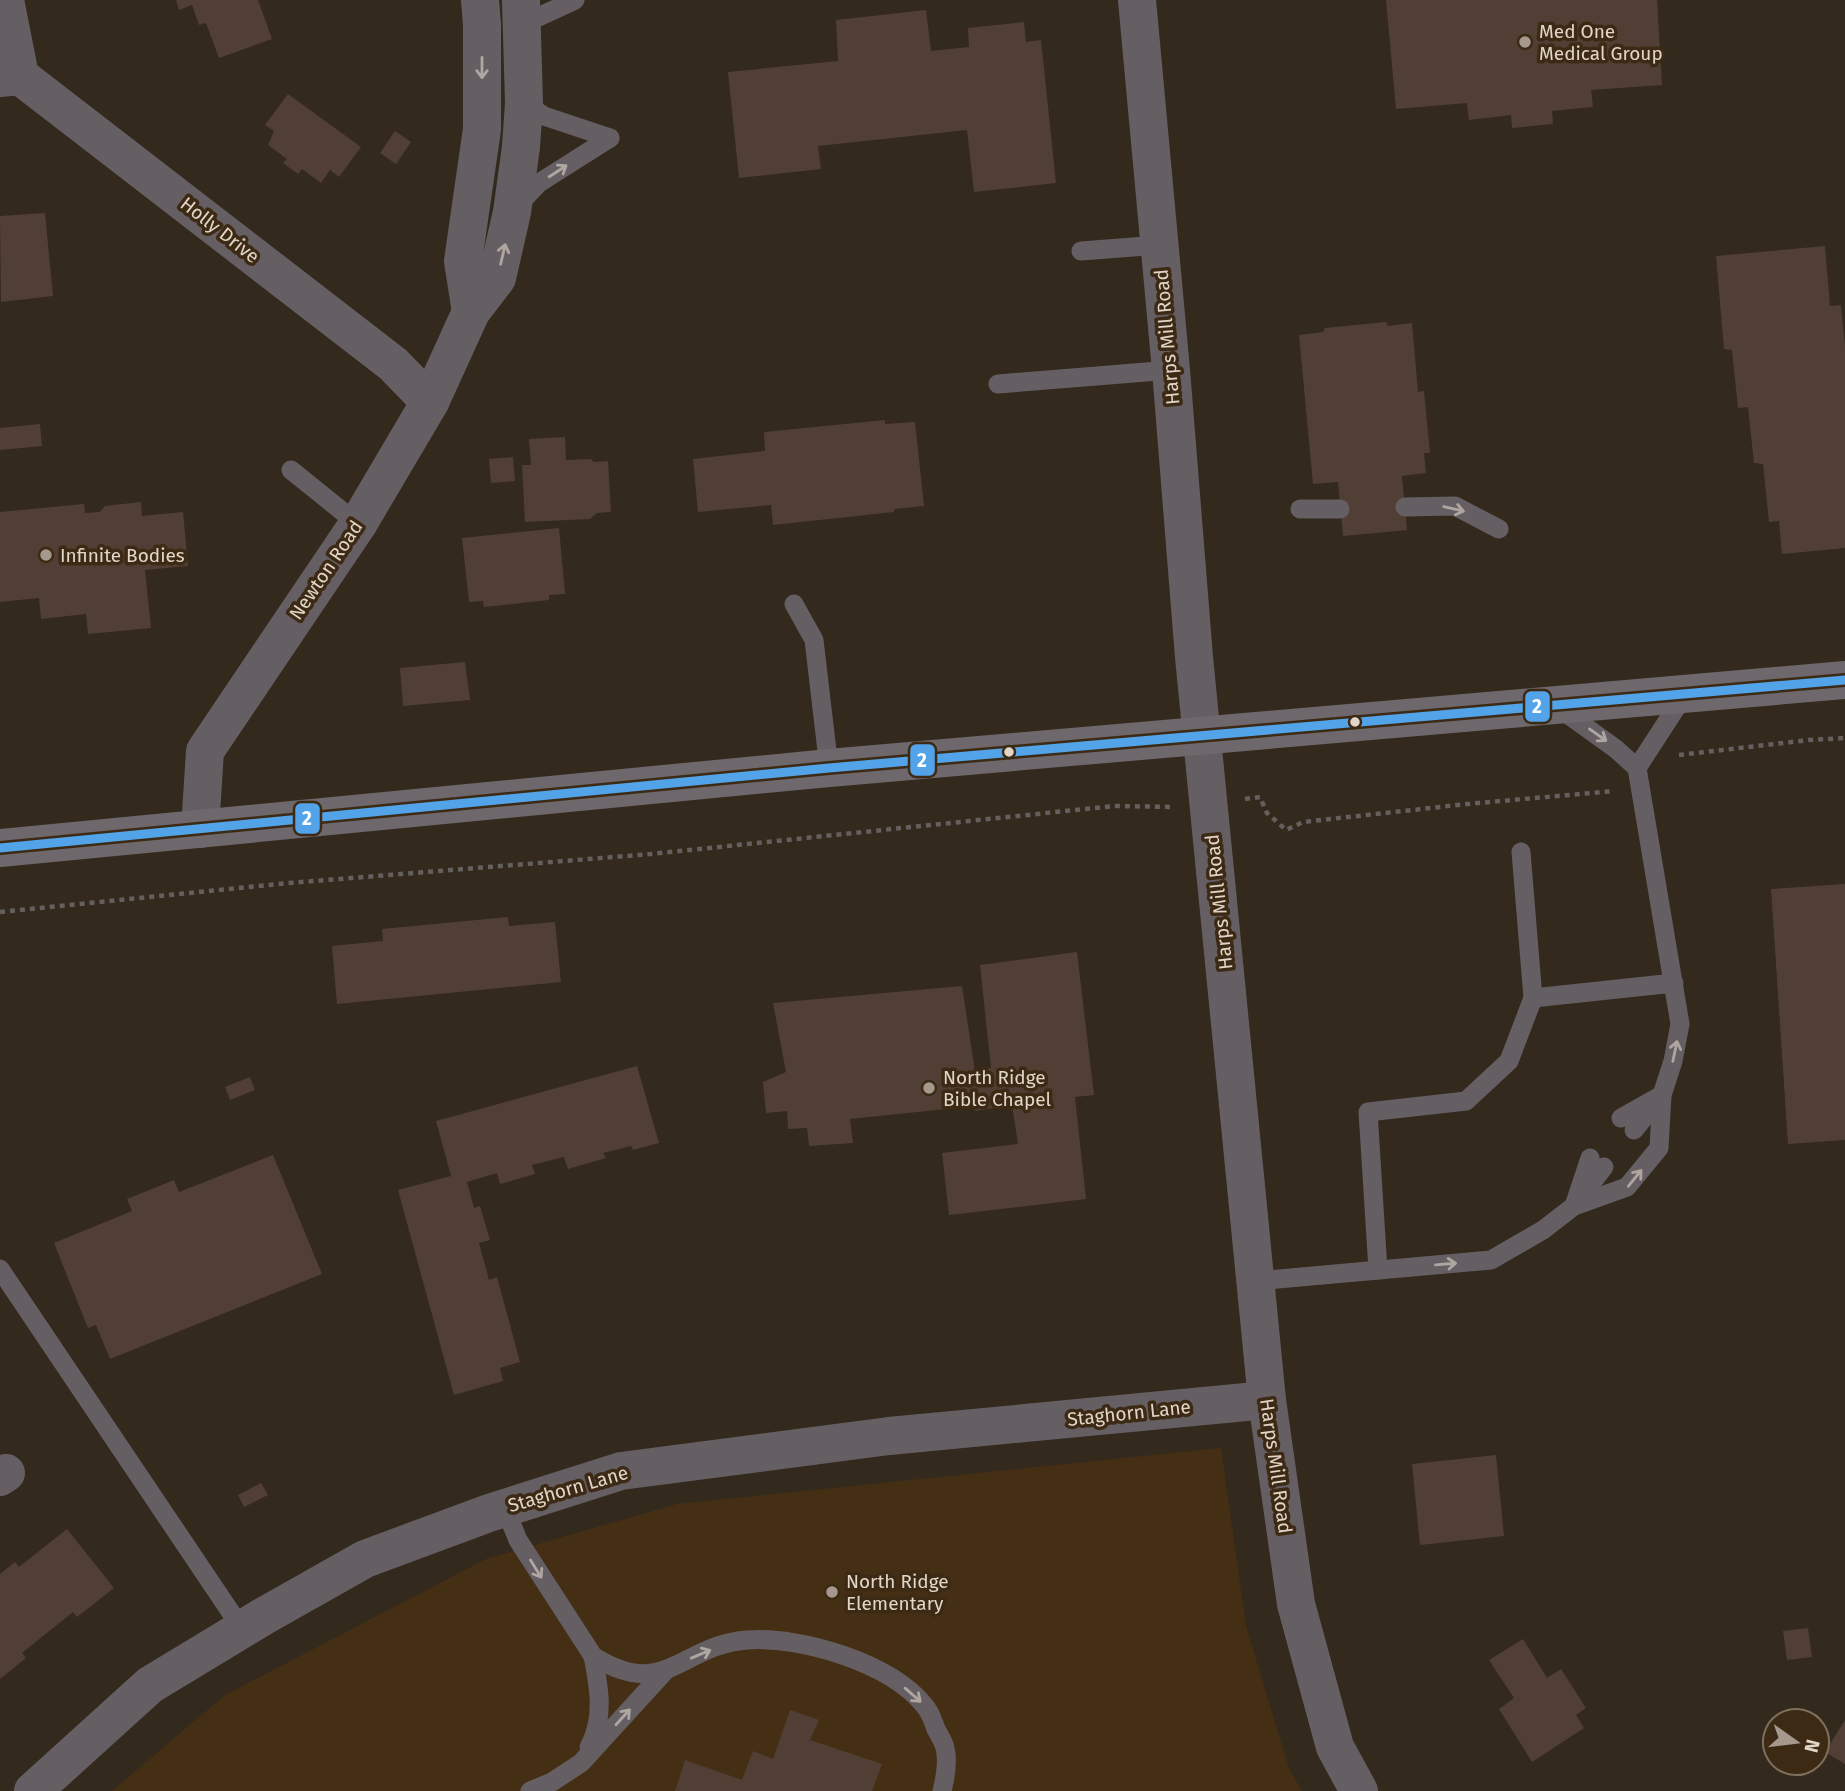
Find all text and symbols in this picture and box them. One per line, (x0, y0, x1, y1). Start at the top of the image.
place label: Med One Medical Group (1539, 20, 1663, 65)
marker: Med One Medical Group (1517, 34, 1533, 50)
one-way arrow (475, 56, 489, 79)
one-way arrow (548, 164, 567, 178)
street label: Holly Drive (176, 192, 264, 268)
one-way arrow (497, 243, 510, 265)
street label: Harps Mill Road (1150, 268, 1184, 406)
one-way arrow (1442, 503, 1465, 516)
street label: Newton Road (284, 516, 368, 624)
place label: Infinite Bodies (60, 544, 185, 567)
marker: Infinite Bodies (38, 547, 54, 563)
line badge: 2 (1524, 690, 1551, 723)
text: 2 (1532, 695, 1542, 718)
unlabelled marker (1348, 715, 1362, 729)
one-way arrow (1588, 728, 1607, 742)
line badge: 2 (909, 743, 936, 777)
unlabelled marker (1002, 745, 1016, 759)
text: 2 (917, 749, 927, 772)
line badge: 2 (294, 802, 321, 835)
text: 2 (302, 807, 312, 830)
street label: Harps Mill Road (1200, 833, 1238, 971)
one-way arrow (1669, 1040, 1683, 1063)
place label: North Ridge Bible Chapel (943, 1066, 1052, 1111)
marker: North Ridge Bible Chapel (921, 1080, 937, 1096)
one-way arrow (1627, 1169, 1642, 1187)
one-way arrow (1434, 1257, 1457, 1270)
street label: Staghorn Lane (1066, 1395, 1192, 1431)
street label: Harps Mill Road (1255, 1397, 1297, 1535)
street label: Staghorn Lane (505, 1461, 631, 1517)
one-way arrow (529, 1558, 543, 1578)
place label: North Ridge Elementary (846, 1570, 949, 1615)
marker: North Ridge Elementary (824, 1584, 840, 1600)
one-way arrow (690, 1646, 711, 1659)
one-way arrow (904, 1688, 922, 1703)
north arrow (1761, 1707, 1831, 1777)
one-way arrow (615, 1708, 631, 1726)
text: N (1799, 1737, 1825, 1755)

